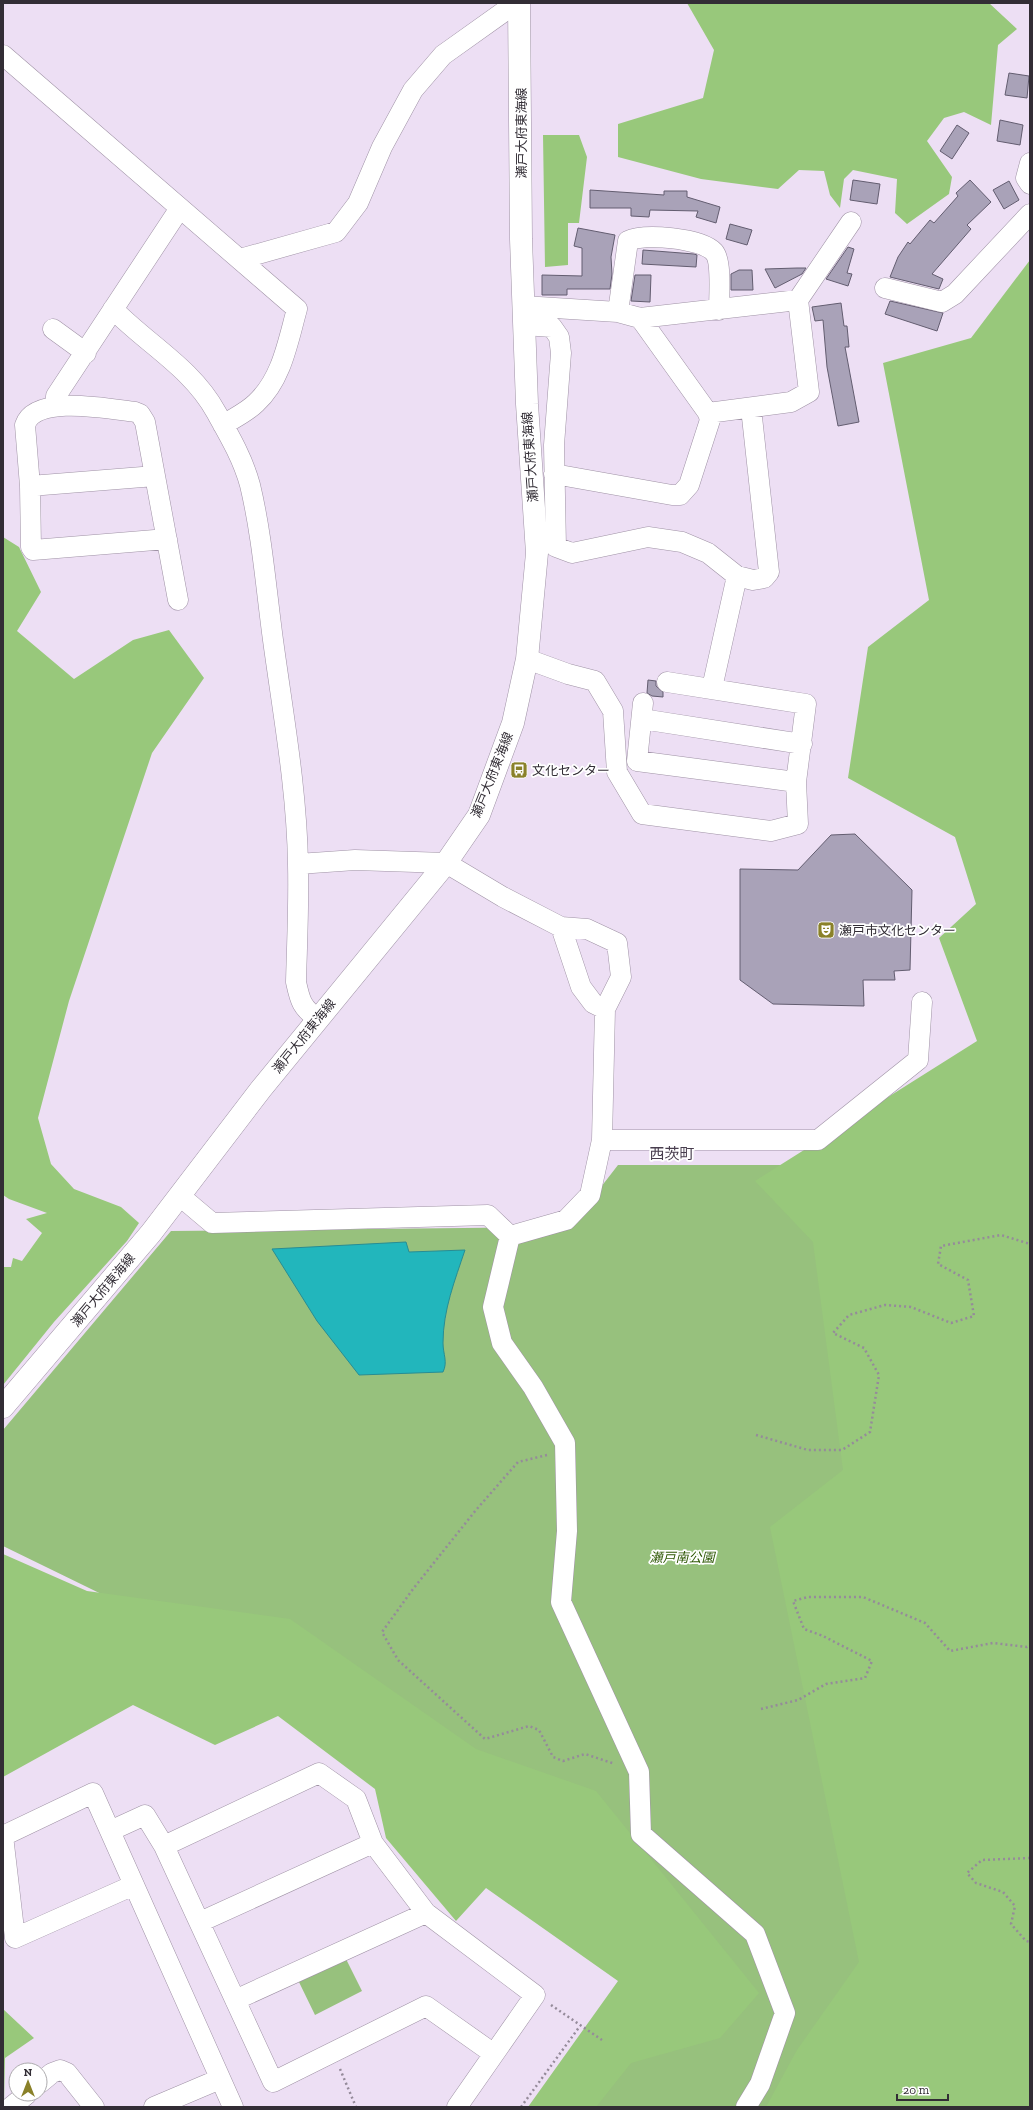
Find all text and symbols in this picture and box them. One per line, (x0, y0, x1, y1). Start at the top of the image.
street label: 瀬戸大府東海線 (514, 87, 529, 179)
street label: 瀬戸大府東海線 (519, 411, 541, 503)
street label: 瀬戸大府東海線 (468, 730, 516, 820)
bus stop icon: 文化センター (509, 760, 529, 780)
place label: 文化センター (532, 763, 610, 778)
theatre icon: 瀬戸市文化センター (816, 920, 836, 940)
place label: 瀬戸市文化センター (839, 923, 956, 938)
street label: 瀬戸大府東海線 (270, 996, 338, 1076)
district label: 西茨町 (649, 1145, 695, 1163)
street label: 瀬戸大府東海線 (68, 1250, 138, 1330)
park label: 瀬戸南公園 (649, 1550, 716, 1565)
north arrow (8, 2062, 48, 2102)
text: N (24, 2066, 33, 2079)
scale bar (897, 2076, 948, 2102)
text: 20 m (903, 2083, 930, 2097)

